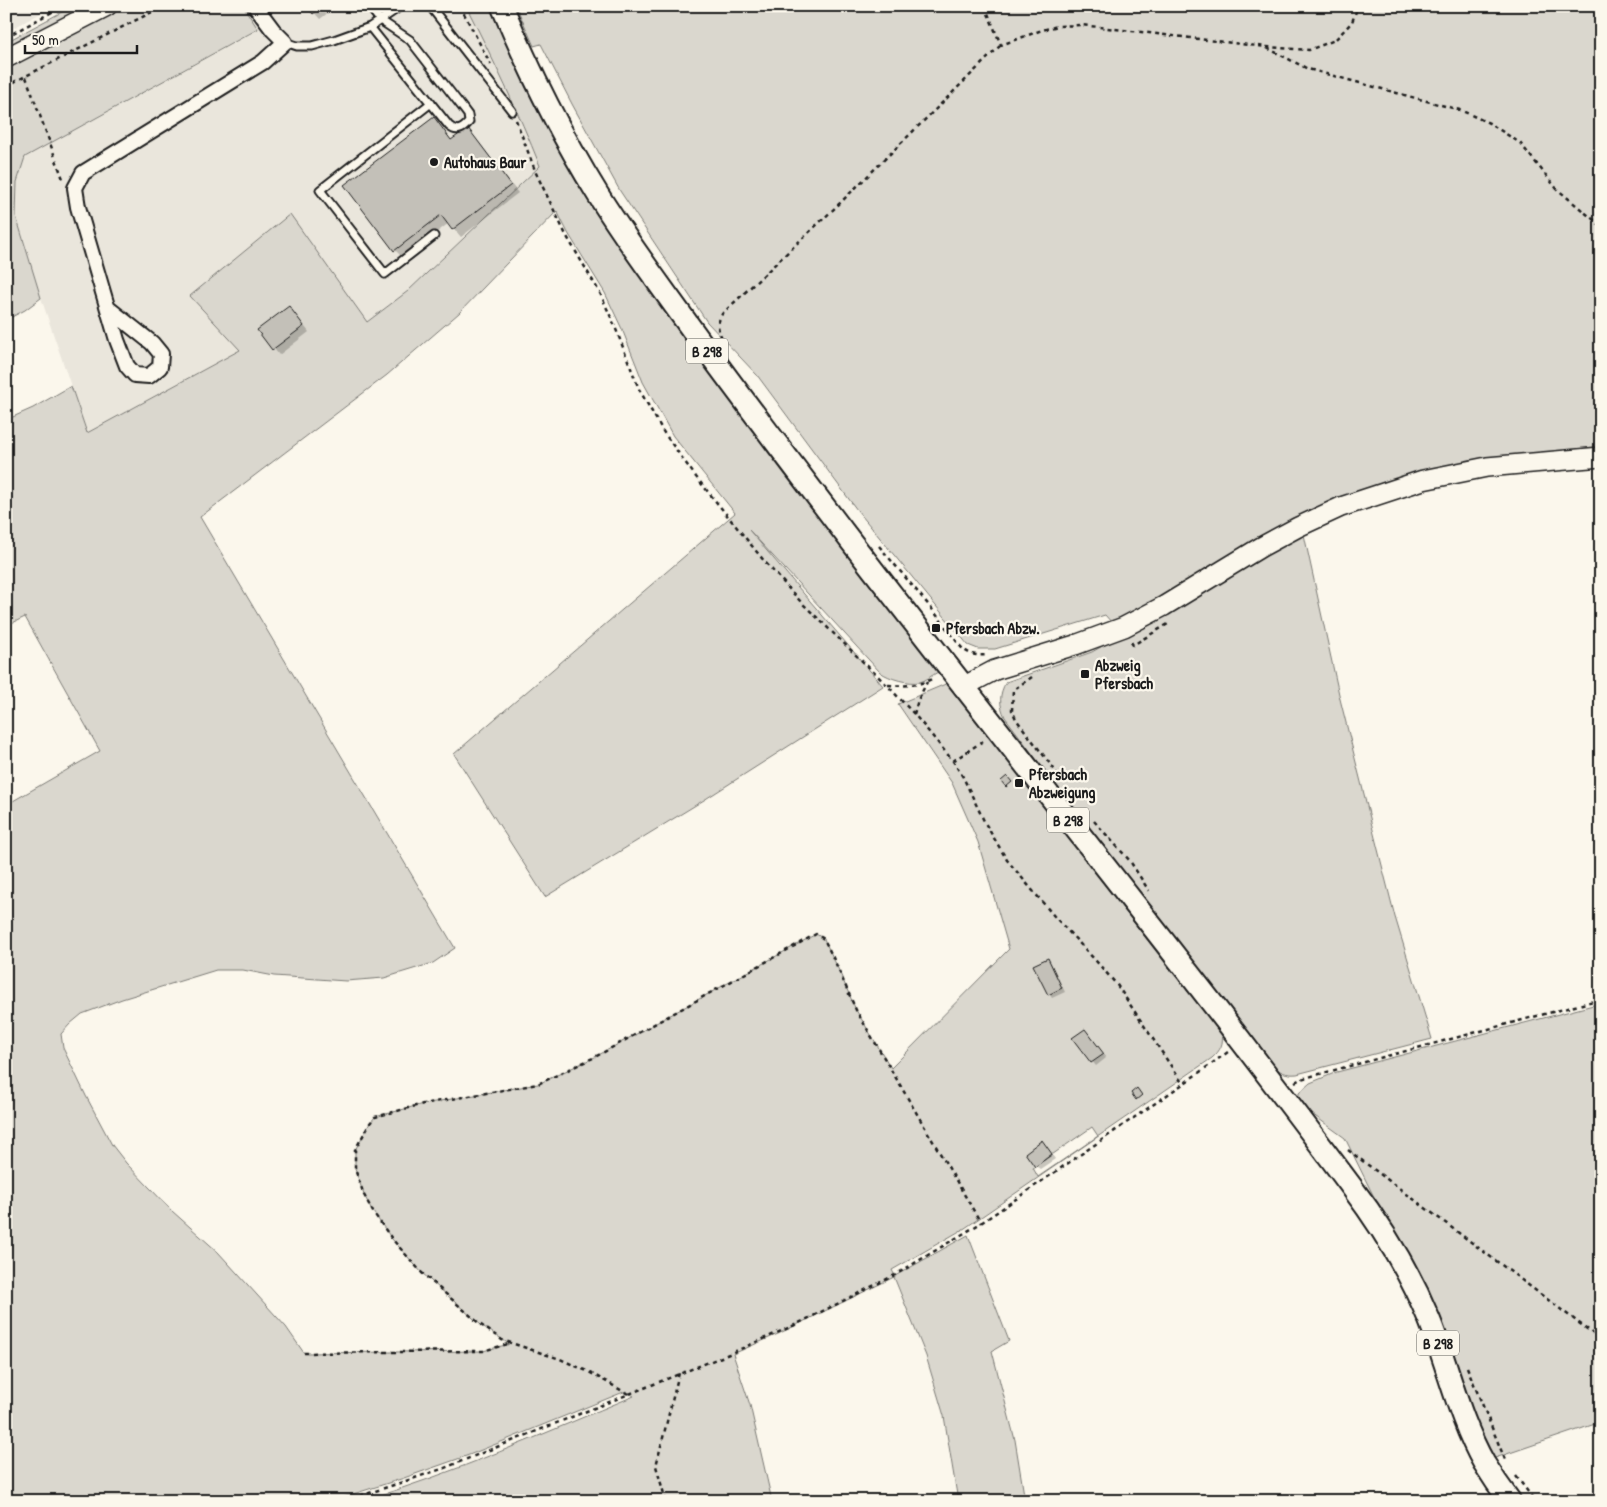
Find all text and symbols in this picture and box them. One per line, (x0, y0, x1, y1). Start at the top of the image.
scale bar (25, 22, 138, 54)
text: 50 m (32, 29, 59, 50)
place label: Autohaus Baur (444, 151, 527, 173)
marker: Autohaus Baur (428, 156, 440, 168)
road number: B 298 (686, 338, 728, 364)
place label: Pfersbach Abzw. (946, 617, 1040, 639)
marker: Pfersbach Abzw. (930, 622, 942, 634)
place label: Abzweig Pfersbach (1095, 654, 1153, 694)
marker: Abzweig Pfersbach (1079, 668, 1091, 680)
place label: Pfersbach Abzweigung (1029, 763, 1095, 804)
marker: Pfersbach Abzweigung (1013, 777, 1025, 789)
road number: B 298 (1047, 808, 1089, 832)
road number: B 298 (1417, 1330, 1459, 1356)

